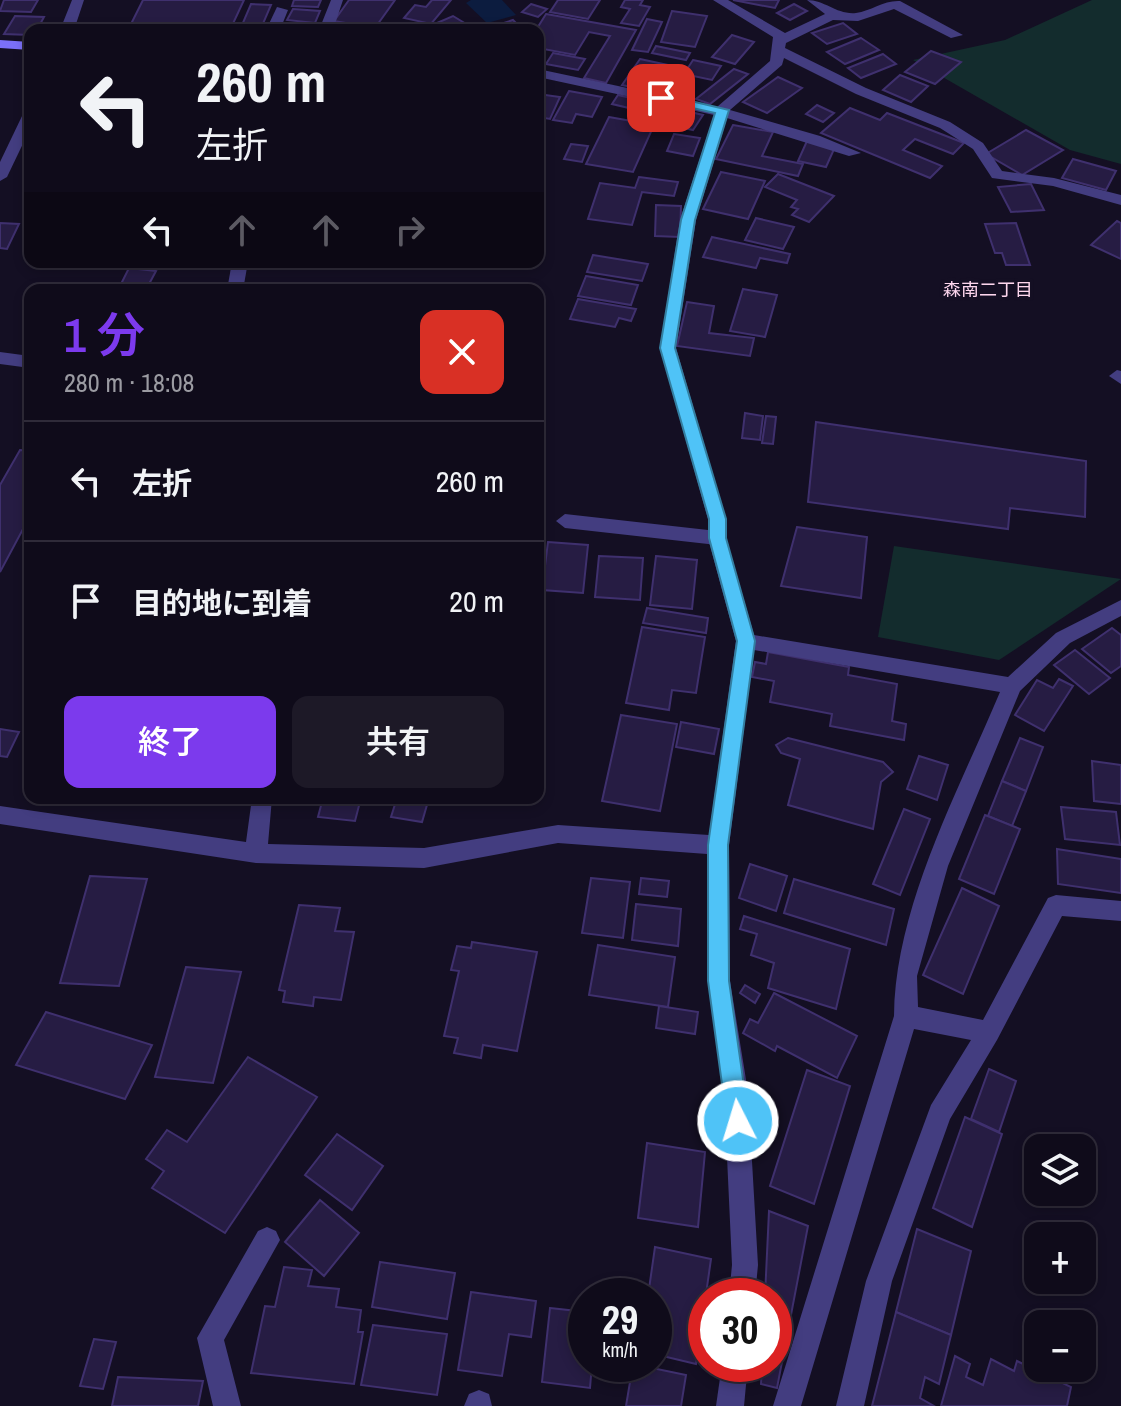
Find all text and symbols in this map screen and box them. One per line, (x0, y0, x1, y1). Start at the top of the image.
text: 260 m (196, 44, 326, 119)
icon: left (64, 56, 168, 160)
pin (627, 64, 695, 132)
icon: arrive (639, 76, 683, 120)
text: 左折 (196, 121, 268, 169)
icon: left (136, 208, 180, 252)
icon: ahead (220, 208, 264, 252)
icon: ahead (304, 208, 348, 252)
icon: right (388, 208, 432, 252)
district label: 森南二丁目 (943, 277, 1033, 302)
text: 1 分 (64, 302, 145, 367)
button: close (420, 310, 504, 394)
text: 280 m · 18:08 (64, 365, 194, 400)
icon: left (64, 459, 108, 503)
text: 260 m (436, 461, 504, 501)
text: 左折 (132, 463, 192, 503)
icon: arrive (64, 579, 108, 623)
text: 20 m (449, 581, 504, 621)
text: 目的地に到着 (132, 583, 312, 623)
button: 終了 (64, 696, 276, 788)
button: 共有 (292, 696, 504, 788)
position arrow (696, 1079, 780, 1163)
map controls (1024, 1134, 1096, 1382)
button: layers (1024, 1134, 1096, 1206)
button: + (1024, 1222, 1096, 1294)
speed limit sign: 30 (688, 1278, 792, 1382)
text: 29 (602, 1293, 638, 1346)
button: − (1024, 1310, 1096, 1382)
text: km/h (602, 1336, 638, 1363)

